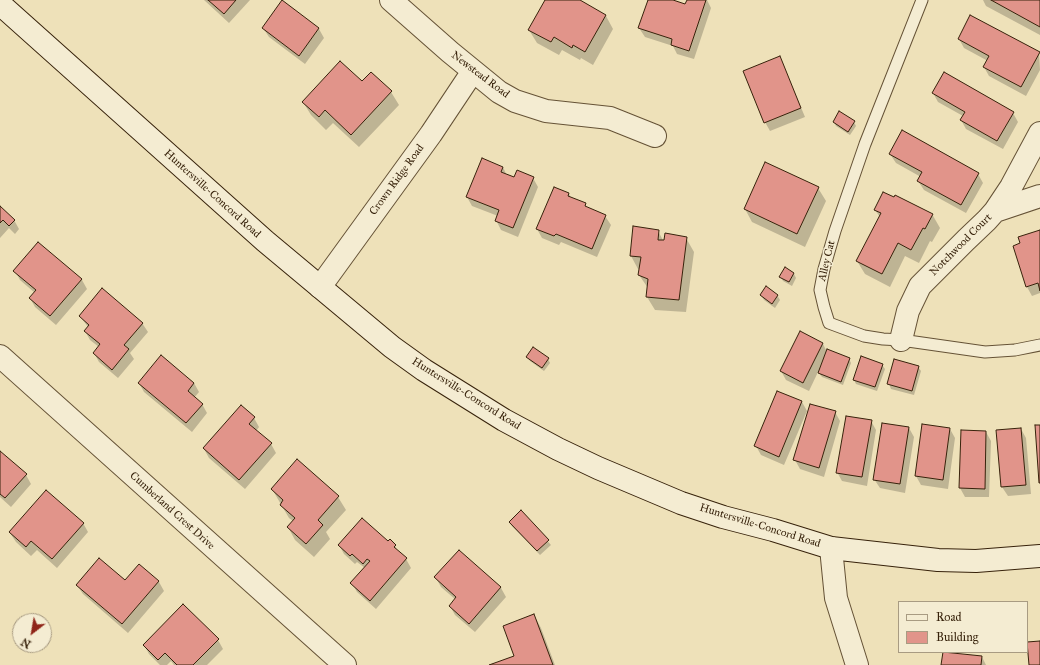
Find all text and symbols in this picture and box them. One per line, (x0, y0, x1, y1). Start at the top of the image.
street label: Newstead Road (448, 49, 512, 101)
street label: Crown Ridge Road (367, 142, 427, 218)
street label: Huntersville-Concord Road (161, 147, 263, 241)
street label: Notchwood Court (927, 211, 995, 279)
street label: Alley Cat (816, 239, 838, 283)
street label: Huntersville-Concord Road (409, 355, 523, 433)
street label: Cumberland Crest Drive (127, 469, 217, 553)
street label: Huntersville-Concord Road (698, 501, 822, 551)
legend (898, 601, 1028, 653)
text: Road (936, 610, 962, 624)
north arrow (12, 613, 52, 653)
text: Building (936, 630, 978, 644)
text: N (19, 635, 33, 651)

